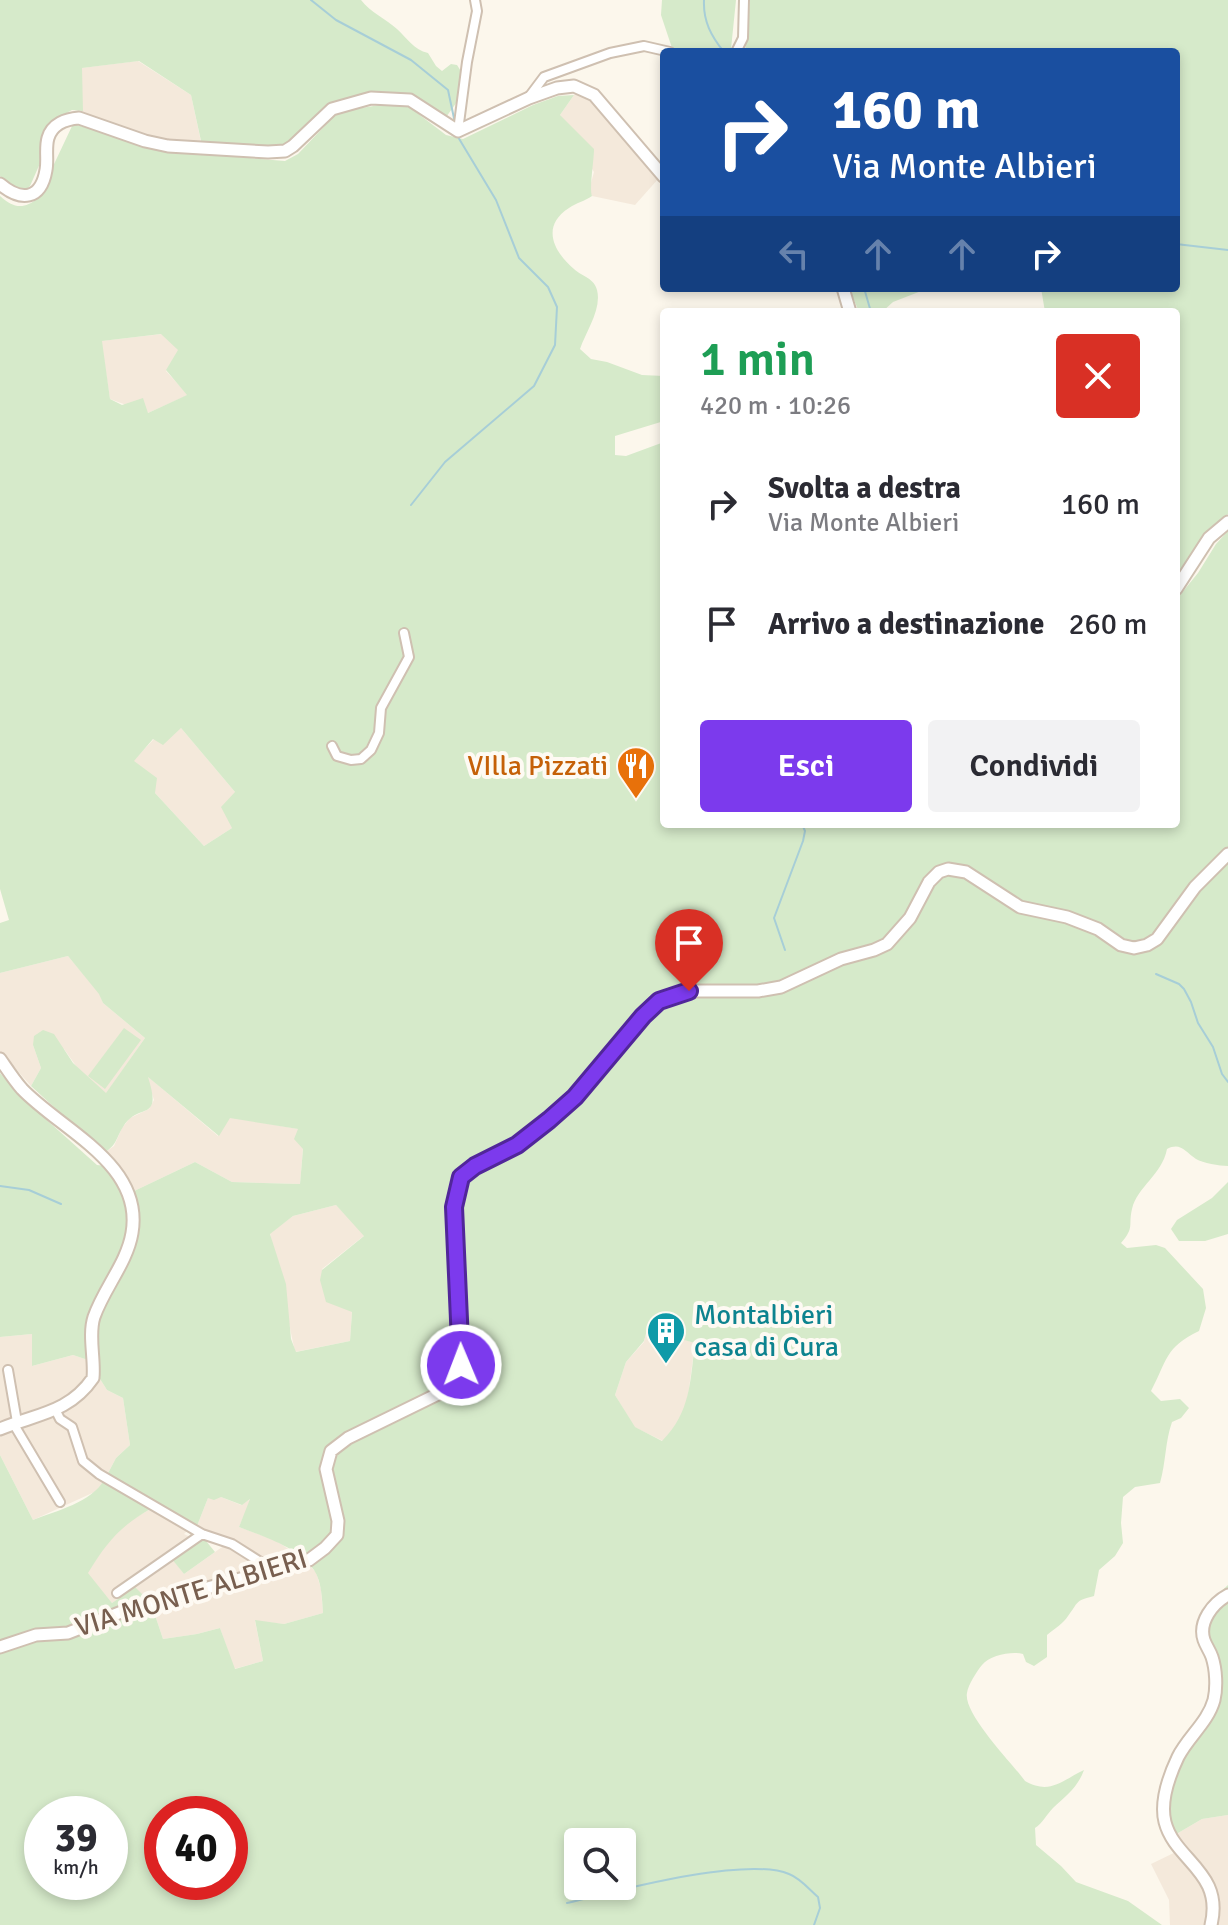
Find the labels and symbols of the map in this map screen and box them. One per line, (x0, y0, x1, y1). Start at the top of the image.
restaurant icon: VIlla Pizzati (615, 745, 657, 800)
place label: VIlla Pizzati (467, 749, 608, 783)
pin (655, 909, 723, 991)
place label: Montalbieri casa di Cura (694, 1298, 839, 1364)
building icon: Montalbieri casa di Cura (645, 1310, 687, 1365)
position arrow (419, 1323, 503, 1407)
street label: VIA MONTE ALBIERI (71, 1542, 311, 1644)
speed limit sign: 40 (144, 1796, 248, 1900)

